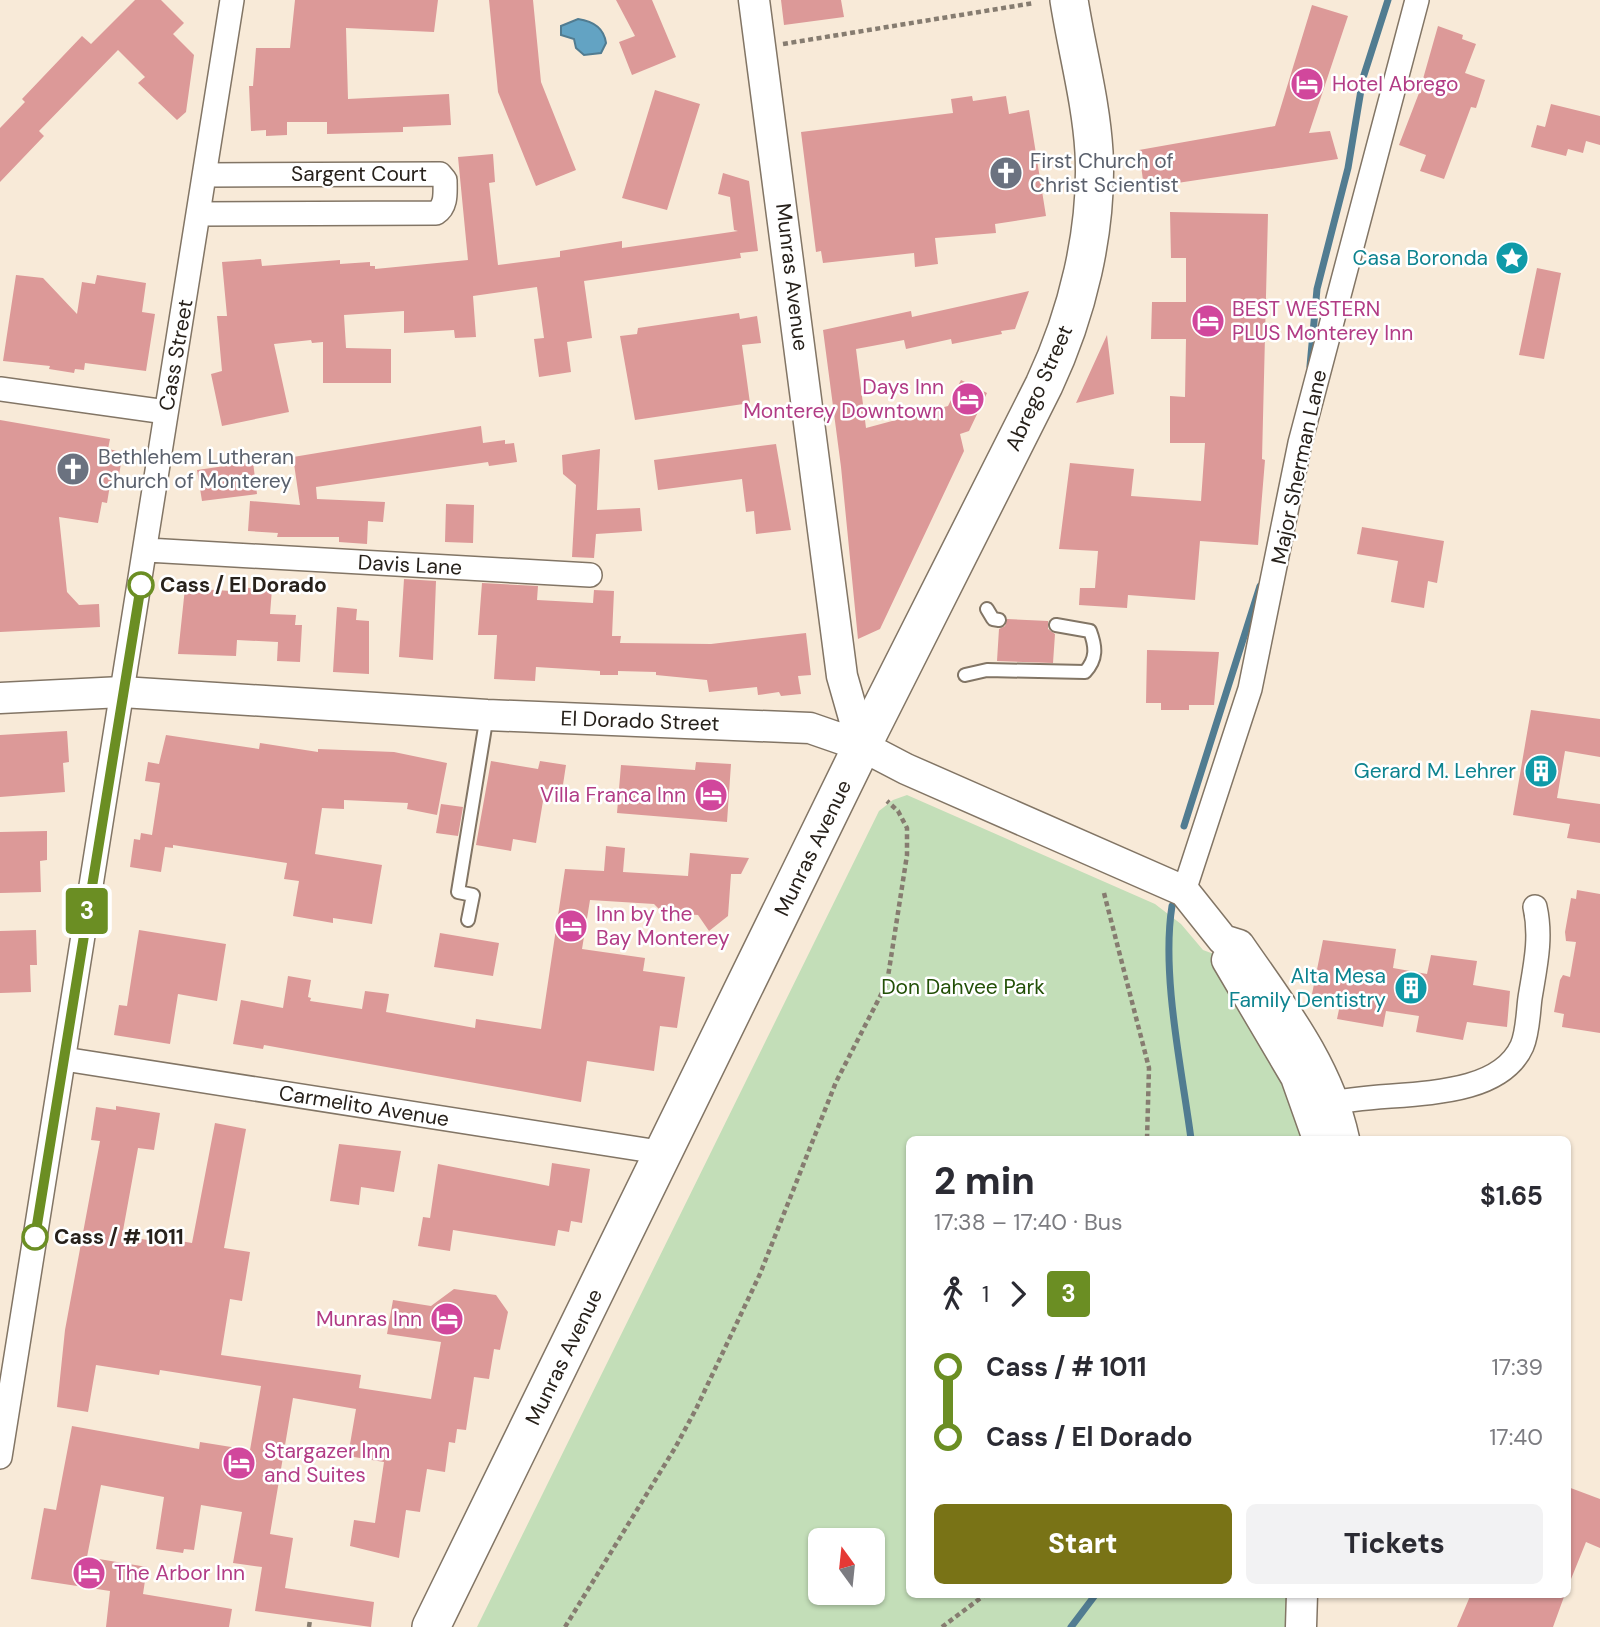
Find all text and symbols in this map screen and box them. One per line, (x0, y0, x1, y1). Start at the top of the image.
hotel icon: Hotel Abrego (1288, 65, 1326, 103)
place label: Hotel Abrego (1332, 70, 1459, 98)
place label: First Church of Christ Scientist (1030, 147, 1179, 199)
church icon: First Church of Christ Scientist (987, 154, 1025, 192)
street label: Sargent Court (291, 160, 427, 188)
street label: Munras Avenue (769, 202, 815, 352)
place icon: Casa Boronda (1493, 239, 1531, 277)
place label: Casa Boronda (1352, 244, 1488, 272)
place label: BEST WESTERN PLUS Monterey Inn (1232, 295, 1413, 347)
street label: Cass Street (152, 297, 200, 413)
hotel icon: BEST WESTERN PLUS Monterey Inn (1189, 302, 1227, 340)
street label: Abrego Street (999, 321, 1079, 455)
street label: Major Sherman Lane (1265, 367, 1333, 567)
place label: Days Inn Monterey Downtown (743, 373, 944, 425)
hotel icon: Days Inn Monterey Downtown (949, 380, 987, 418)
place label: Bethlehem Lutheran Church of Monterey (98, 443, 294, 495)
church icon: Bethlehem Lutheran Church of Monterey (54, 450, 92, 488)
street label: Davis Lane (357, 548, 463, 582)
place label: Cass / El Dorado (160, 571, 327, 599)
marker: Cass / El Dorado (128, 572, 154, 598)
street label: El Dorado Street (560, 704, 720, 738)
building icon: Gerard M. Lehrer (1522, 752, 1560, 790)
place label: Gerard M. Lehrer (1354, 757, 1516, 785)
street label: Munras Avenue (768, 775, 858, 921)
hotel icon: Villa Franca Inn (692, 776, 730, 814)
place label: Villa Franca Inn (540, 781, 686, 809)
line badge: 3 (64, 888, 110, 934)
text: 3 (80, 895, 94, 926)
place label: Inn by the Bay Monterey (596, 900, 730, 952)
hotel icon: Inn by the Bay Monterey (552, 907, 590, 945)
place label: Alta Mesa Family Dentistry (1229, 962, 1386, 1014)
building icon: Alta Mesa Family Dentistry (1392, 969, 1430, 1007)
park label: Don Dahvee Park (881, 973, 1045, 1001)
street label: Carmelito Avenue (277, 1079, 451, 1133)
text: 2 min (934, 1156, 1035, 1206)
text: $1.65 (1480, 1179, 1543, 1213)
text: 17:38 – 17:40 · Bus (934, 1207, 1123, 1237)
place label: Cass / # 1011 (54, 1223, 184, 1251)
marker: Cass / # 1011 (22, 1224, 48, 1250)
icon: walk (934, 1275, 972, 1313)
icon: forward (999, 1275, 1037, 1313)
text: 3 (1061, 1278, 1076, 1309)
text: 1 (982, 1279, 989, 1309)
street label: Munras Avenue (519, 1284, 609, 1430)
hotel icon: Munras Inn (428, 1300, 466, 1338)
place label: Munras Inn (316, 1305, 422, 1333)
text: Cass / # 1011 (986, 1350, 1147, 1384)
text: 17:39 (1492, 1352, 1543, 1382)
text: Cass / El Dorado (986, 1420, 1193, 1454)
text: 17:40 (1489, 1422, 1543, 1452)
place label: Stargazer Inn and Suites (264, 1437, 390, 1489)
hotel icon: Stargazer Inn and Suites (220, 1444, 258, 1482)
button: Start (934, 1504, 1232, 1584)
button: Tickets (1246, 1504, 1543, 1584)
north arrow (808, 1528, 886, 1605)
map controls (808, 1528, 885, 1605)
hotel icon: The Arbor Inn (70, 1554, 108, 1592)
place label: The Arbor Inn (114, 1559, 245, 1587)

